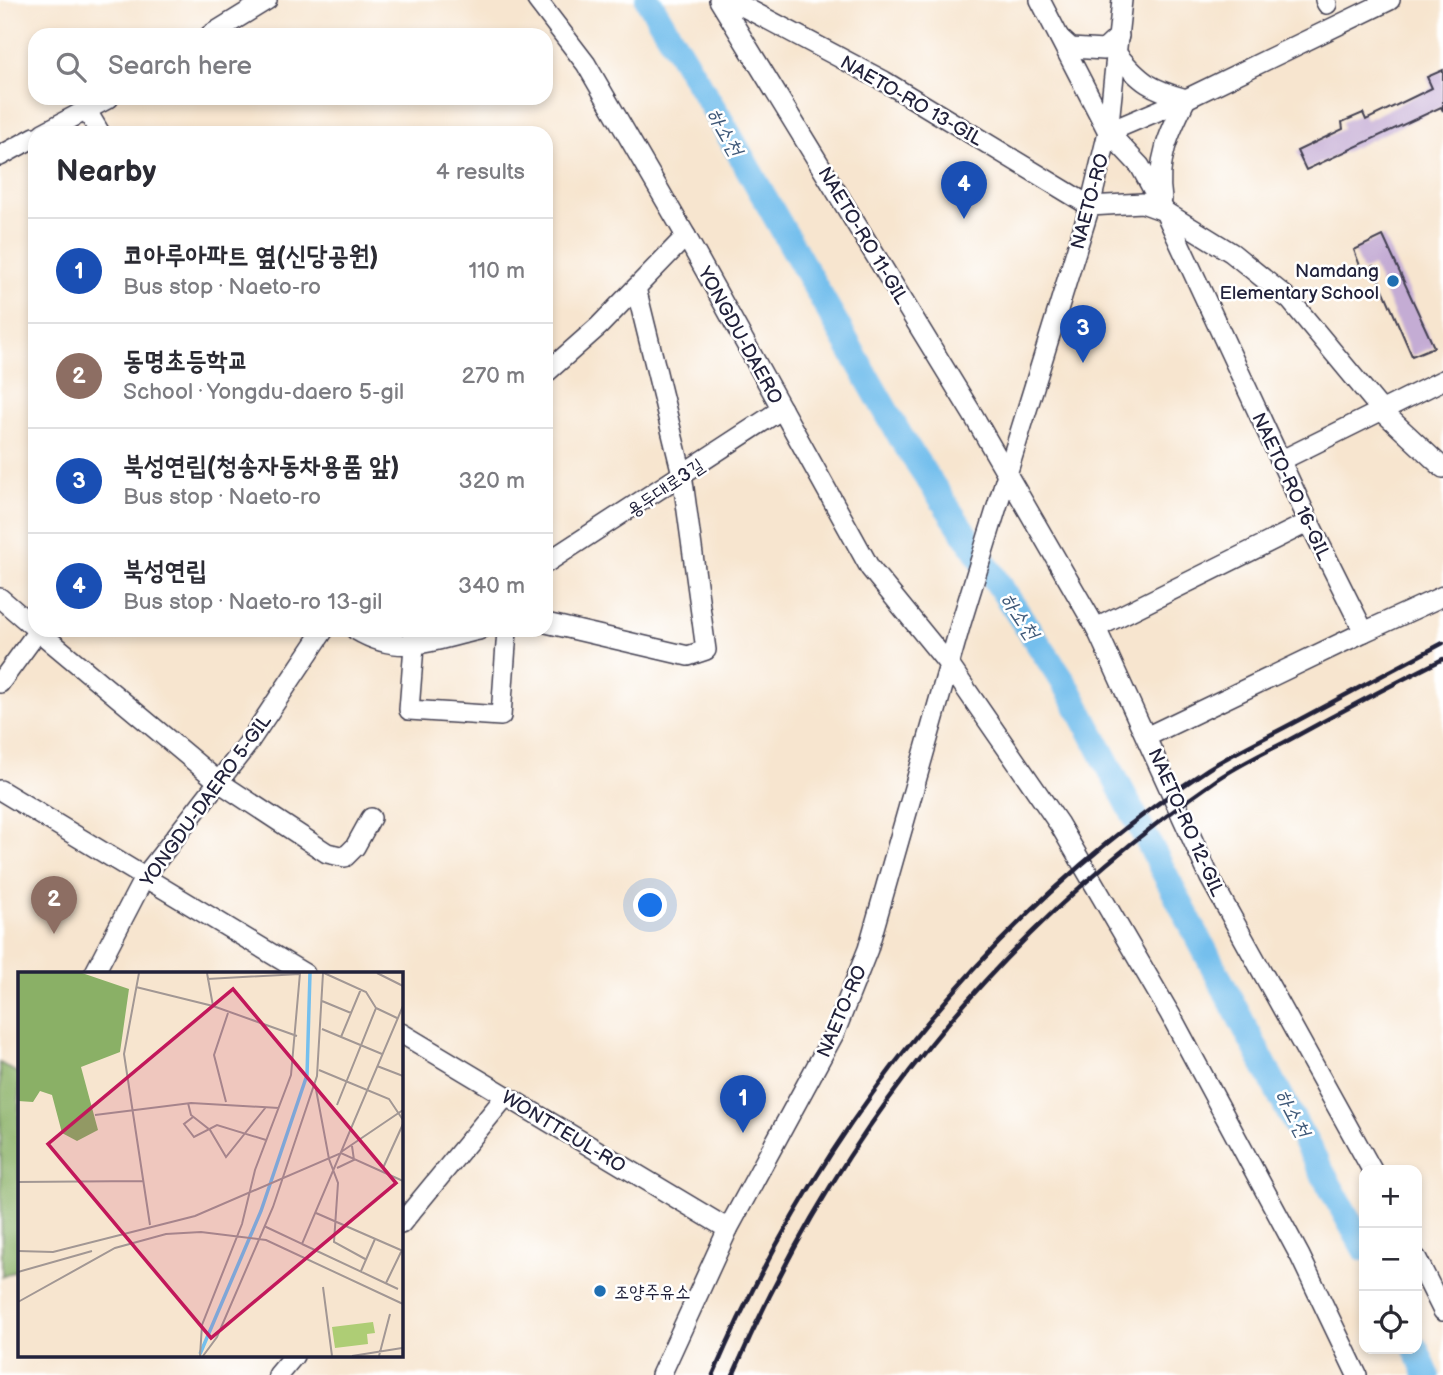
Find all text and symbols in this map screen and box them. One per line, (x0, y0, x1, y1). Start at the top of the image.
search box (28, 28, 553, 105)
icon: search (52, 48, 90, 86)
text: Search here (108, 51, 252, 82)
street label: NAETO-RO 13-GIL (836, 51, 986, 151)
water label: 하소천 (701, 104, 749, 162)
street label: NAETO-RO (1067, 151, 1114, 252)
text: Nearby (56, 154, 156, 190)
text: 4 results (436, 158, 525, 186)
pin: 4 (941, 161, 987, 219)
street label: NAETO-RO 11-GIL (813, 163, 913, 309)
text: 코아루아파트 옆(신당공원) (123, 241, 379, 272)
text: 1 (74, 257, 84, 285)
text: 110 m (468, 257, 525, 285)
place label: Namdang Elementary School (1220, 260, 1379, 305)
street label: YONGDU-DAERO (692, 262, 787, 408)
text: Bus stop · Naeto-ro (123, 273, 321, 301)
marker: Namdang Elementary School (1385, 273, 1401, 289)
pin: 3 (1060, 305, 1106, 363)
text: 동명초등학교 (123, 346, 249, 377)
text: 2 (72, 362, 86, 390)
text: 270 m (461, 362, 525, 390)
text: School · Yongdu-daero 5-gil (123, 378, 404, 406)
street label: NAETO-RO 16-GIL (1246, 409, 1335, 564)
text: 북성연립(청송자동차용품 앞) (123, 451, 399, 482)
street label: 용두대로3길 (623, 454, 709, 522)
text: 3 (72, 467, 86, 495)
text: 320 m (459, 467, 525, 495)
text: Bus stop · Naeto-ro (123, 483, 321, 511)
text: 북성연립 (123, 556, 207, 587)
text: 4 (72, 572, 86, 600)
text: 340 m (458, 572, 525, 600)
text: Bus stop · Naeto-ro 13-gil (123, 588, 383, 616)
water label: 하소천 (995, 588, 1045, 646)
street label: YONGDU-DAERO 5-GIL (135, 710, 277, 892)
street label: NAETO-RO 12-GIL (1143, 745, 1229, 900)
pin: 2 (31, 876, 77, 934)
your location (633, 888, 667, 922)
street label: NAETO-RO (813, 962, 872, 1061)
inset map (18, 972, 402, 1358)
pin: 1 (720, 1075, 766, 1133)
water label: 하소천 (1270, 1085, 1316, 1143)
street label: WONTTEUL-RO (497, 1086, 629, 1178)
map controls (1359, 1165, 1422, 1354)
button: + (1359, 1165, 1422, 1228)
button: − (1359, 1228, 1422, 1291)
place label: 조양주유소 (614, 1281, 690, 1304)
marker: 조양주유소 (592, 1283, 608, 1299)
button: locate (1359, 1291, 1422, 1354)

